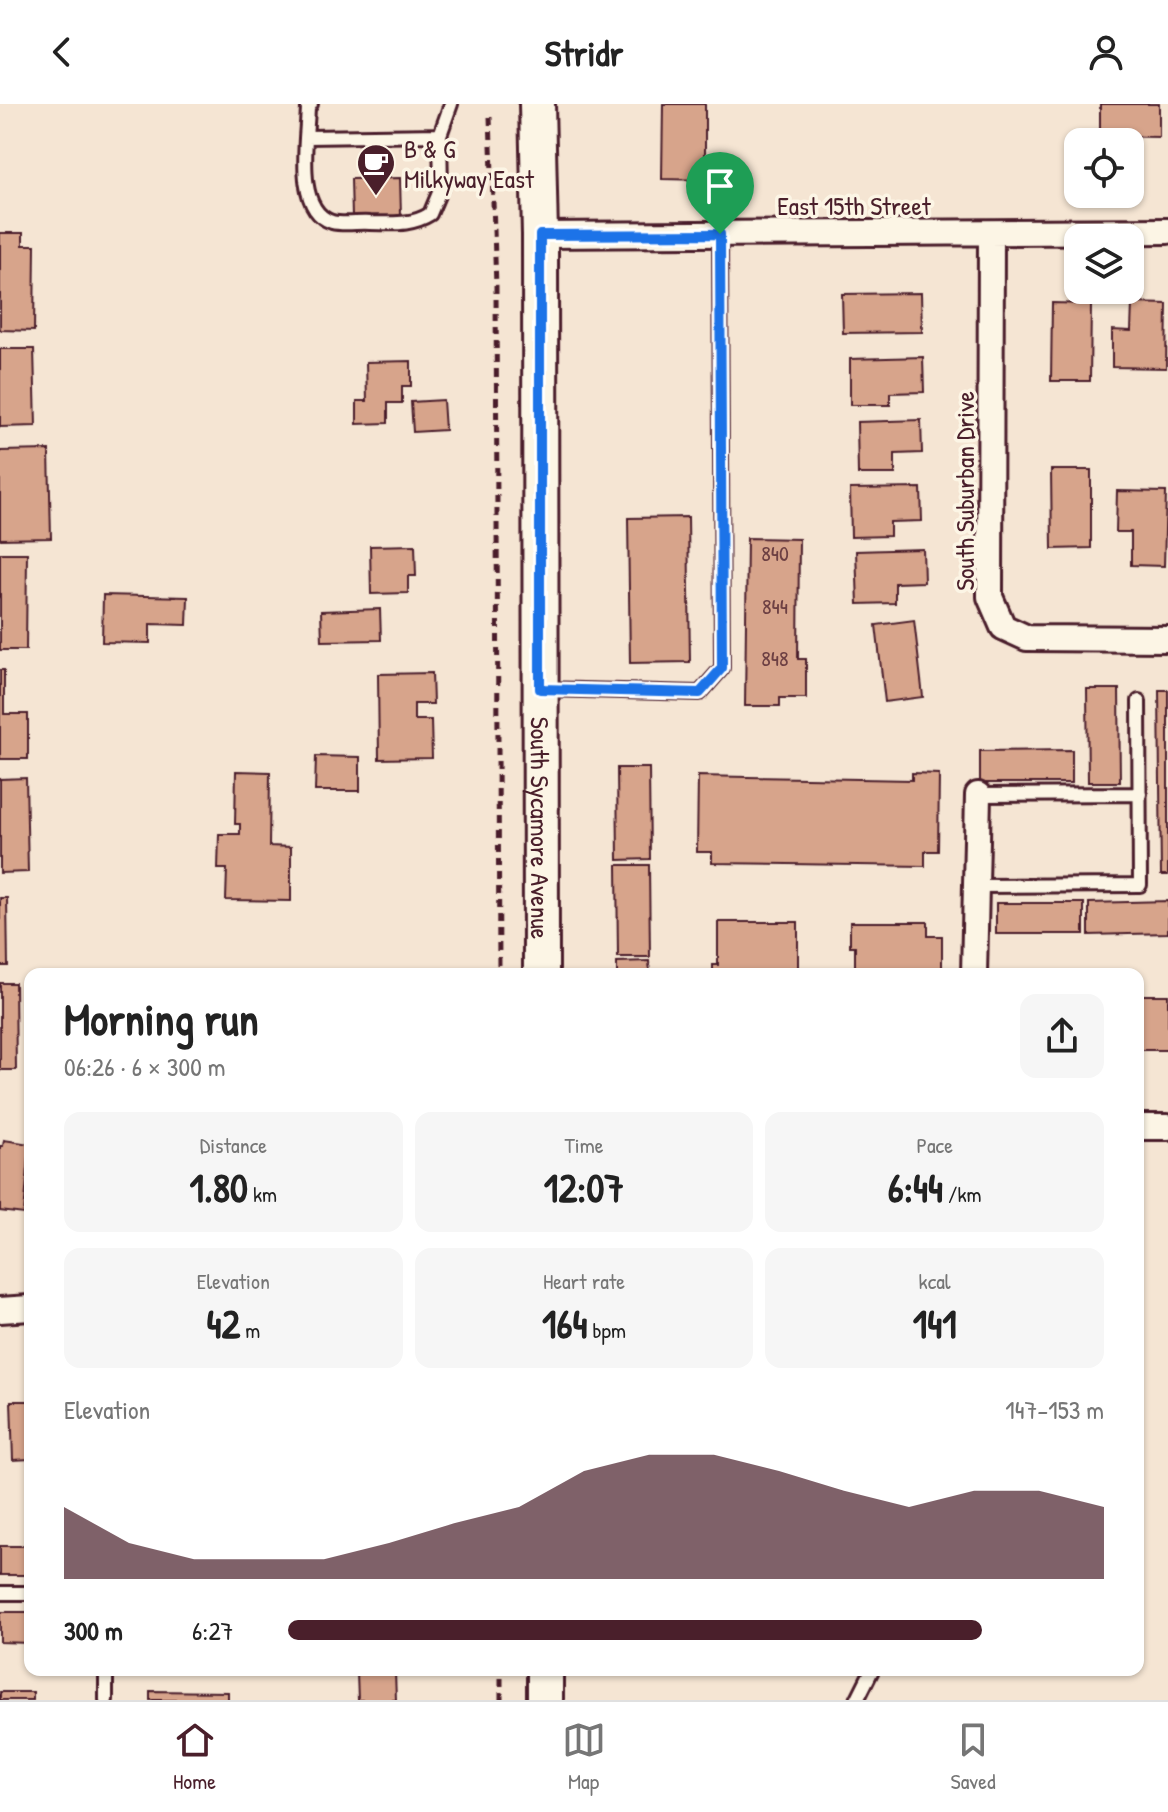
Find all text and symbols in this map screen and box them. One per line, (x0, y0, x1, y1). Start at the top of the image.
text: Stridr (545, 28, 623, 77)
icon: back (40, 30, 84, 74)
icon: person (1084, 30, 1128, 74)
map controls (1064, 128, 1144, 304)
button: locate (1064, 128, 1144, 208)
place label: B & G Milkyway East (404, 131, 535, 196)
cafe icon: B & G Milkyway East (355, 142, 397, 197)
pin (686, 152, 754, 234)
icon: arrive (698, 164, 742, 208)
street label: East 15th Street (777, 188, 932, 223)
button: layers (1064, 224, 1144, 304)
street label: South Suburban Drive (947, 391, 982, 591)
house number: 840 (761, 538, 789, 568)
house number: 844 (762, 591, 788, 621)
house number: 848 (761, 643, 789, 673)
street label: South Sycamore Avenue (523, 717, 558, 939)
text: Morning run (64, 989, 259, 1049)
button: share (1020, 994, 1104, 1078)
text: 06:26 · 6 × 300 m (64, 1049, 225, 1084)
text: Distance (200, 1130, 267, 1160)
text: Time (565, 1130, 603, 1160)
text: Pace (916, 1130, 953, 1160)
text: 1.80 (190, 1160, 248, 1214)
text: 12:07 (544, 1160, 624, 1214)
text: 6:44 (888, 1160, 943, 1214)
text: km (248, 1179, 277, 1209)
text: /km (943, 1179, 982, 1209)
text: Elevation (197, 1266, 270, 1296)
text: Heart rate (543, 1266, 625, 1296)
text: kcal (919, 1266, 951, 1296)
text: 42 (206, 1296, 240, 1350)
text: 164 (542, 1296, 587, 1350)
text: 141 (913, 1296, 957, 1350)
text: m (240, 1315, 260, 1345)
text: bpm (587, 1315, 626, 1345)
text: Elevation (64, 1392, 150, 1427)
text: 147–153 m (1005, 1392, 1104, 1427)
text: 300 m (64, 1613, 123, 1648)
text: 6:27 (192, 1613, 233, 1648)
tab: Home (173, 1718, 217, 1796)
tab: Map (562, 1718, 606, 1796)
tab: Saved (951, 1718, 995, 1796)

